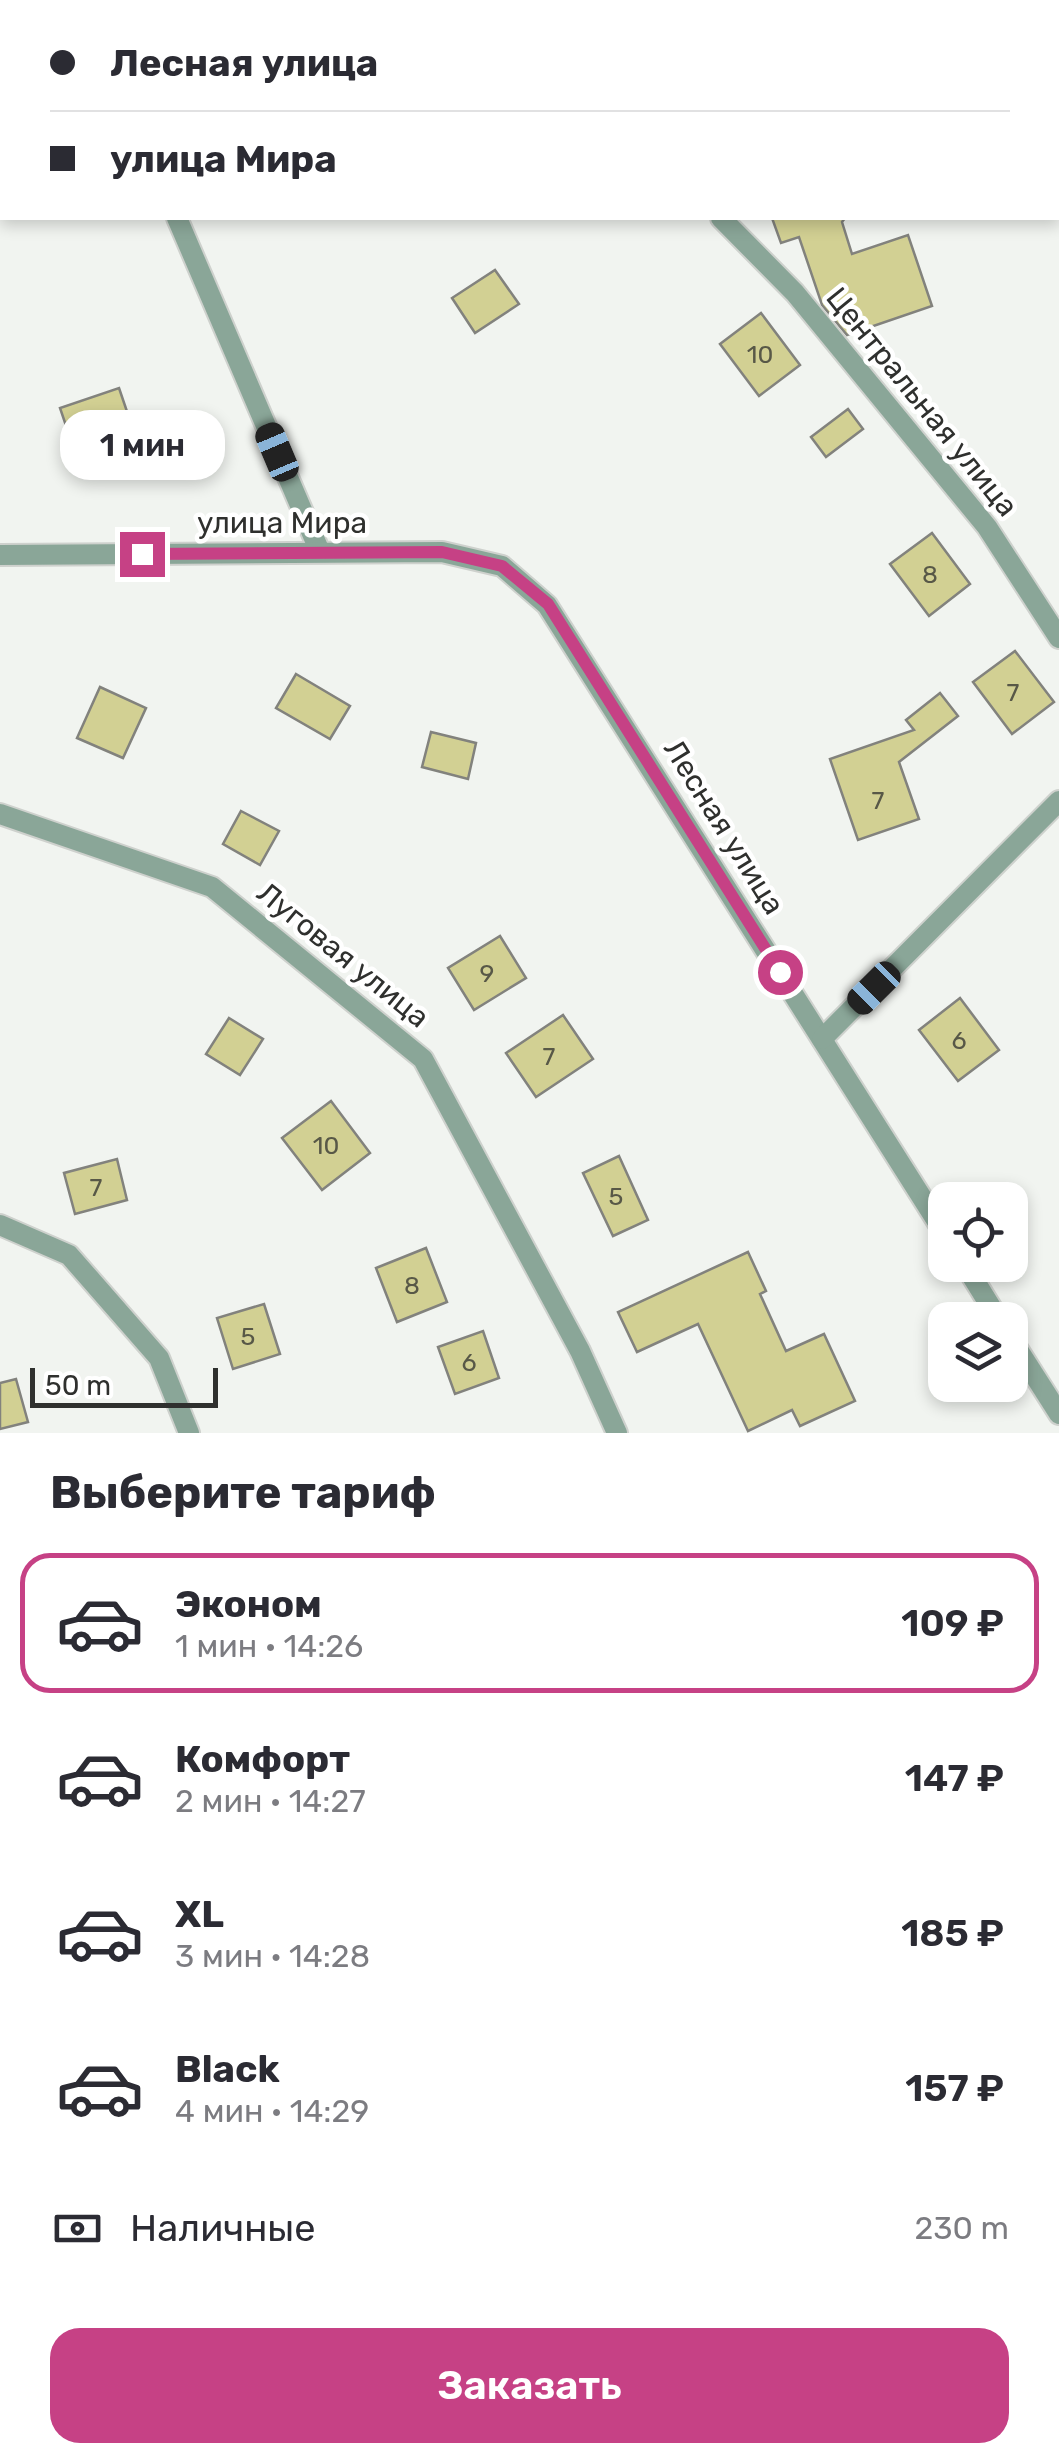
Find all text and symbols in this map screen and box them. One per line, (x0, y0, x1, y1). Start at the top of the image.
text: Лесная улица (110, 40, 378, 86)
text: улица Мира (110, 136, 337, 182)
street label: Центральная улица (819, 280, 1025, 524)
house number: 10 (747, 340, 773, 369)
callout: 1 мин (59, 409, 224, 479)
car (251, 419, 303, 485)
text: 1 мин (100, 426, 185, 464)
street label: улица Мира (197, 505, 367, 541)
route end (120, 532, 165, 577)
house number: 8 (922, 560, 938, 589)
house number: 7 (1007, 678, 1020, 707)
street label: Лесная улица (656, 733, 792, 921)
house number: 7 (872, 786, 885, 815)
street label: Луговая улица (250, 875, 436, 1035)
route start (758, 950, 803, 995)
car (842, 956, 906, 1020)
house number: 9 (480, 959, 494, 988)
house number: 6 (951, 1026, 967, 1055)
house number: 7 (543, 1042, 556, 1071)
house number: 10 (313, 1131, 339, 1160)
house number: 7 (90, 1173, 103, 1202)
house number: 5 (609, 1182, 623, 1211)
map controls (928, 1182, 1028, 1402)
button: locate (928, 1182, 1028, 1282)
house number: 8 (404, 1271, 420, 1300)
button: layers (928, 1302, 1028, 1402)
house number: 5 (241, 1322, 255, 1351)
house number: 6 (461, 1348, 477, 1377)
scale bar (30, 1363, 218, 1408)
text: 50 m (45, 1369, 111, 1402)
text: Выберите тариф (50, 1466, 436, 1519)
icon: car (55, 1578, 145, 1668)
text: Эконом (175, 1581, 322, 1627)
text: 109 ₽ (901, 1600, 1004, 1646)
text: 1 мин · 14:26 (175, 1627, 363, 1665)
icon: car (55, 1733, 145, 1823)
text: Комфорт (175, 1736, 350, 1782)
text: 147 ₽ (905, 1755, 1004, 1801)
text: 2 мин · 14:27 (175, 1782, 366, 1820)
icon: car (55, 1888, 145, 1978)
text: XL (175, 1891, 224, 1937)
text: 185 ₽ (901, 1910, 1004, 1956)
text: 3 мин · 14:28 (175, 1937, 370, 1975)
icon: car (55, 2043, 145, 2133)
text: Black (175, 2046, 280, 2092)
text: 157 ₽ (905, 2065, 1004, 2111)
text: 4 мин · 14:29 (175, 2092, 369, 2130)
icon: cash (50, 2201, 105, 2256)
text: Наличные (130, 2205, 316, 2251)
text: 230 m (914, 2209, 1009, 2247)
button: Заказать (50, 2328, 1009, 2443)

